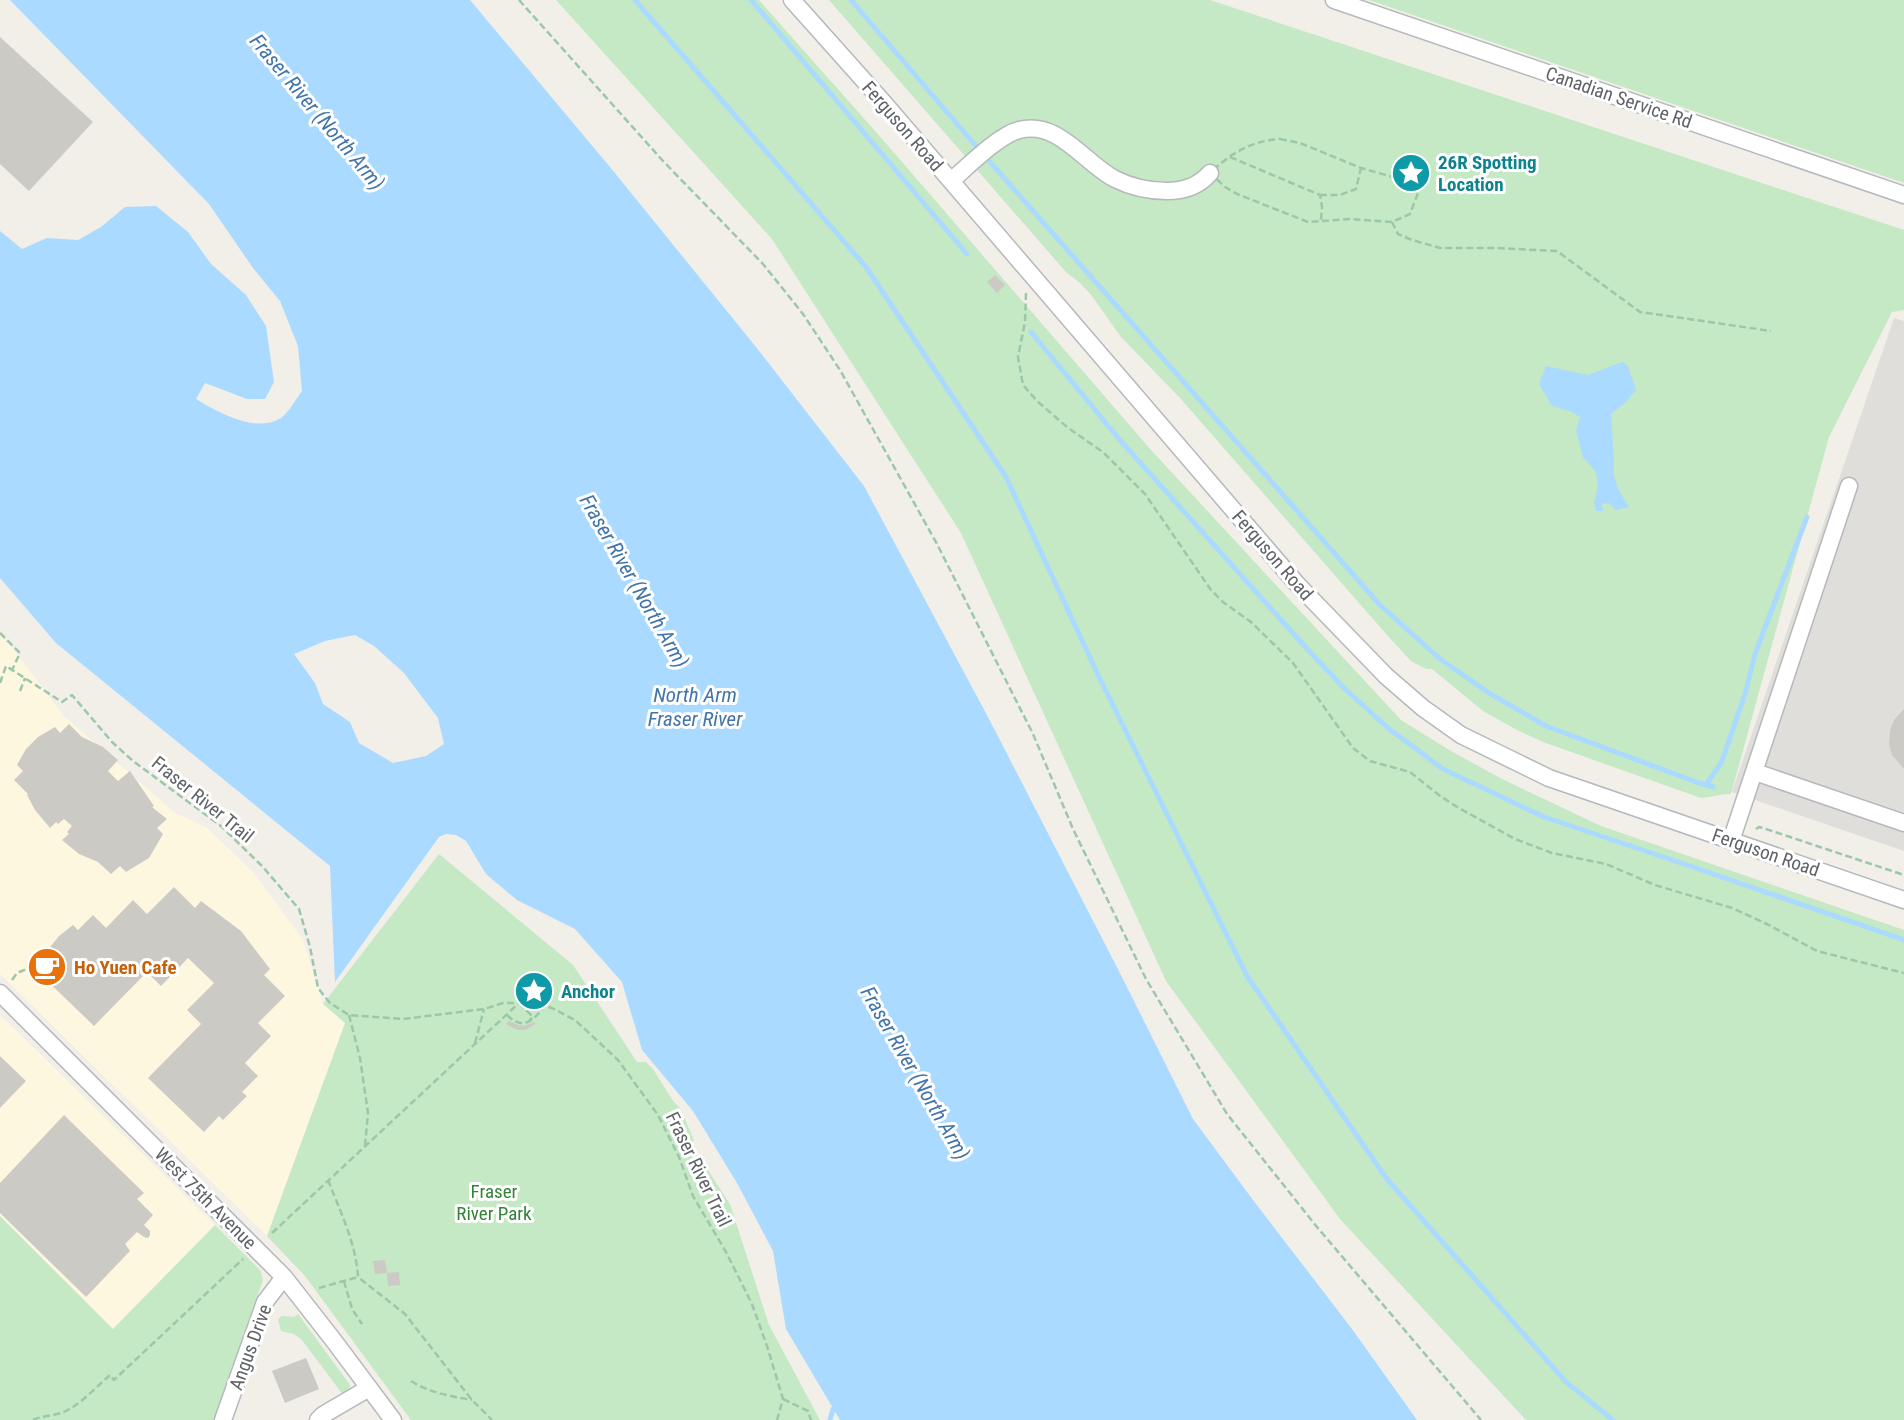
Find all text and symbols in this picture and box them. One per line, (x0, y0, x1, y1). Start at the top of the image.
water label: Fraser River (North Arm) (245, 29, 389, 195)
street label: Canadian Service Rd (1543, 62, 1695, 133)
street label: Ferguson Road (857, 77, 948, 176)
place label: 26R Spotting Location (1438, 151, 1537, 196)
place icon: 26R Spotting Location (1390, 152, 1432, 194)
water label: Fraser River (North Arm) (575, 490, 693, 672)
street label: Ferguson Road (1227, 506, 1318, 605)
water label: North Arm Fraser River (648, 683, 743, 731)
street label: Fraser River Trail (147, 751, 258, 848)
street label: Ferguson Road (1709, 823, 1823, 882)
cafe icon: Ho Yuen Cafe (26, 946, 68, 988)
place label: Ho Yuen Cafe (74, 956, 176, 979)
place icon: Anchor (513, 970, 555, 1012)
place label: Anchor (561, 980, 615, 1003)
water label: Fraser River (North Arm) (856, 982, 974, 1164)
street label: Fraser River Trail (661, 1108, 736, 1230)
street label: West 75th Avenue (150, 1143, 261, 1254)
park label: Fraser River Park (456, 1180, 532, 1225)
street label: Angus Drive (224, 1301, 277, 1393)

